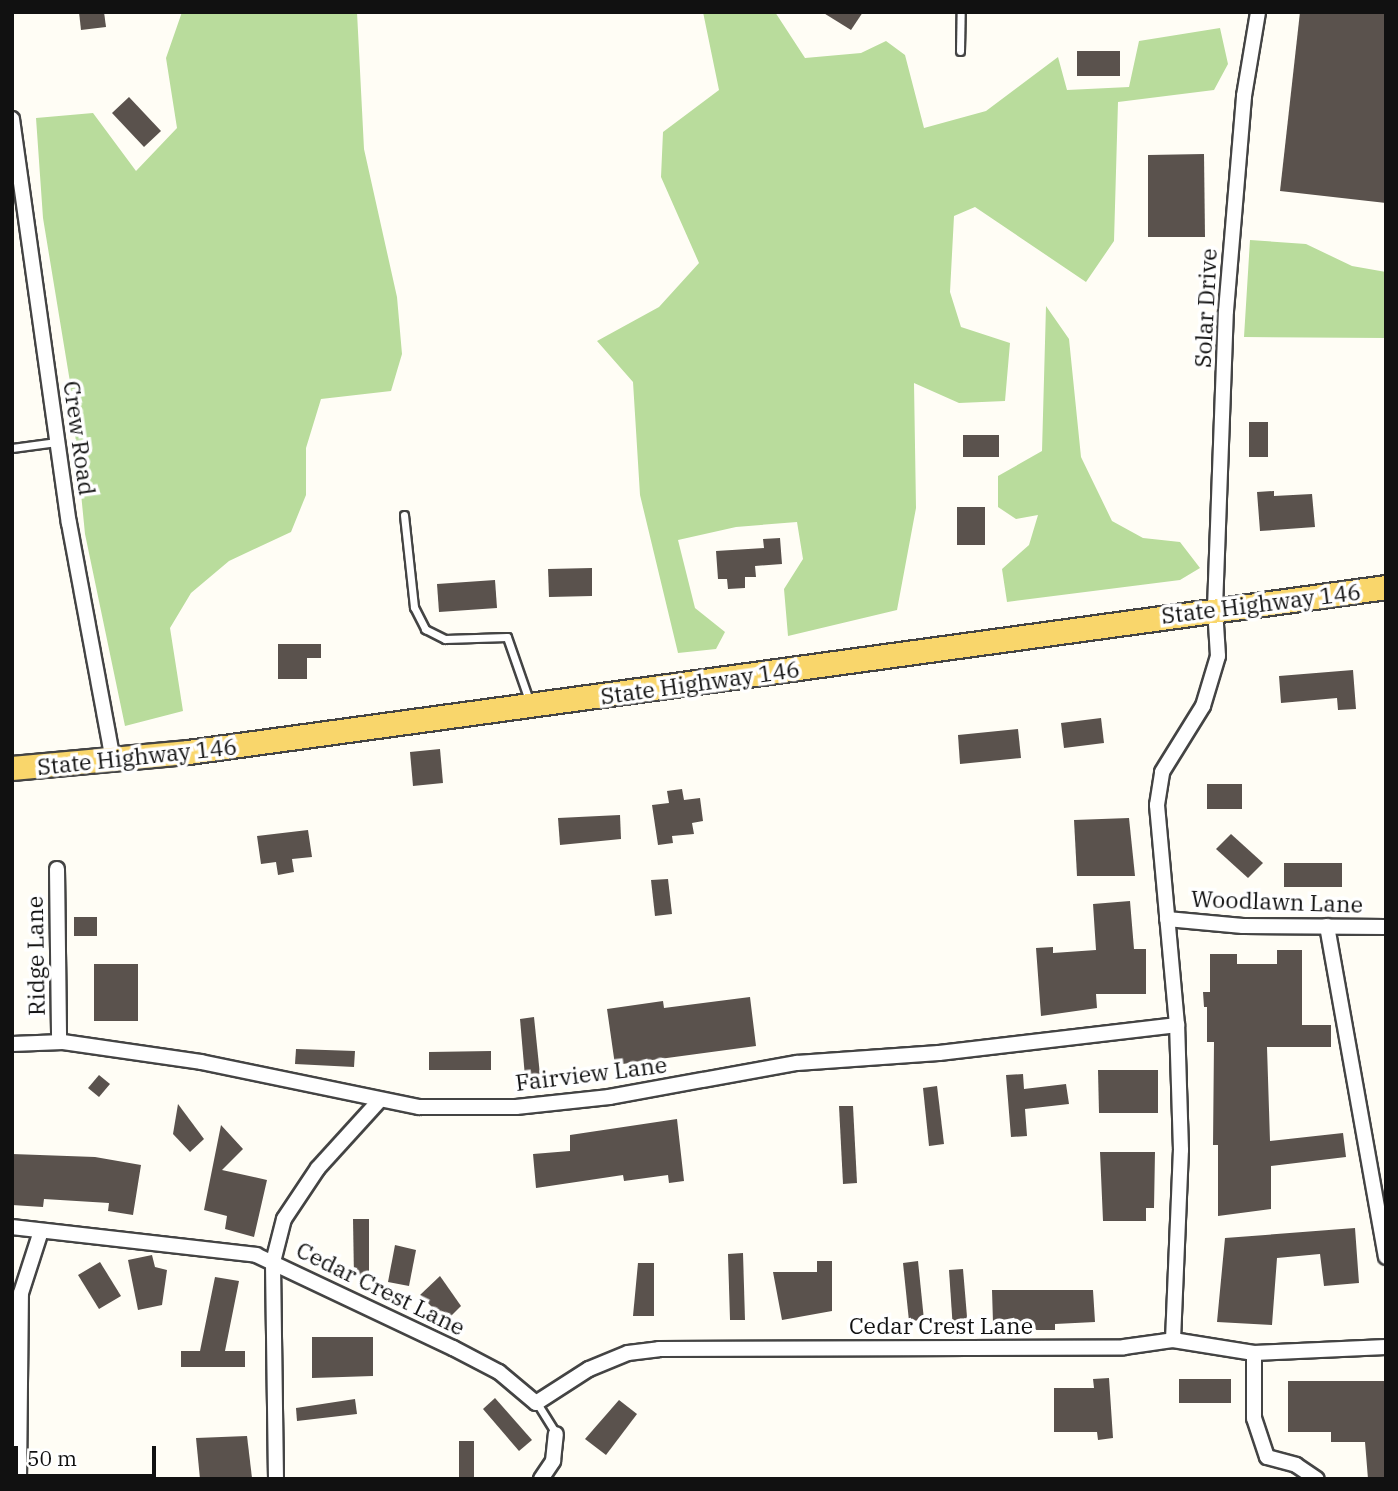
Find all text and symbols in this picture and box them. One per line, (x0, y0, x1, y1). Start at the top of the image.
street label: Solar Drive (1188, 248, 1222, 368)
street label: Crew Road (58, 379, 102, 497)
street label: State Highway 146 (1160, 577, 1362, 629)
street label: State Highway 146 (599, 654, 801, 710)
street label: State Highway 146 (36, 732, 238, 780)
street label: Woodlawn Lane (1191, 884, 1363, 918)
street label: Ridge Lane (20, 896, 50, 1016)
street label: Fairview Lane (514, 1050, 668, 1096)
street label: Cedar Crest Lane (292, 1235, 470, 1341)
street label: Cedar Crest Lane (849, 1311, 1033, 1339)
scale bar (18, 1432, 159, 1476)
text: 50 m (27, 1444, 77, 1472)

